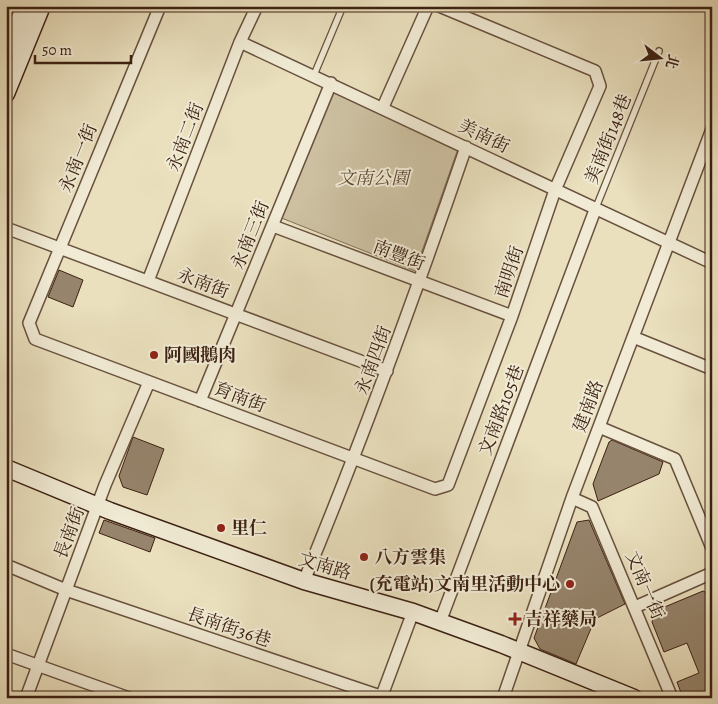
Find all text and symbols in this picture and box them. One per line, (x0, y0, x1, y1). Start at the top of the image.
scale bar (35, 32, 131, 64)
north arrow (636, 32, 686, 82)
text: 50 m (42, 40, 72, 60)
text: 北 (661, 52, 683, 71)
street label: 美南街148巷 (579, 90, 637, 188)
street label: 永南二街 (161, 99, 209, 175)
street label: 美南街 (454, 113, 514, 159)
street label: 永南一街 (53, 120, 103, 196)
park label: 文南公園 (337, 166, 412, 190)
street label: 永南三街 (225, 197, 275, 273)
street label: 南豐街 (369, 234, 429, 276)
street label: 南明街 (489, 243, 529, 301)
street label: 永南街 (173, 262, 233, 304)
street label: 永南四街 (349, 322, 397, 398)
place label: 阿國鵝肉 (164, 343, 236, 367)
marker: 阿國鵝肉 (148, 349, 160, 361)
street label: 文南路105巷 (473, 361, 529, 459)
street label: 育南街 (210, 376, 270, 418)
street label: 建南路 (567, 376, 609, 436)
street label: 長南街 (48, 503, 90, 563)
place label: 里仁 (231, 516, 267, 540)
marker: 里仁 (215, 522, 227, 534)
place label: 八方雲集 (374, 545, 446, 569)
street label: 文南路 (296, 547, 354, 585)
street label: 文南一街 (620, 547, 670, 623)
marker: 八方雲集 (358, 551, 370, 563)
place label: (充電站)文南里活動中心 (370, 572, 560, 596)
marker: (充電站)文南里活動中心 (564, 578, 576, 590)
street label: 長南街36巷 (184, 601, 274, 653)
place label: 吉祥藥局 (525, 607, 597, 631)
marker: 吉祥藥局 (509, 613, 521, 625)

